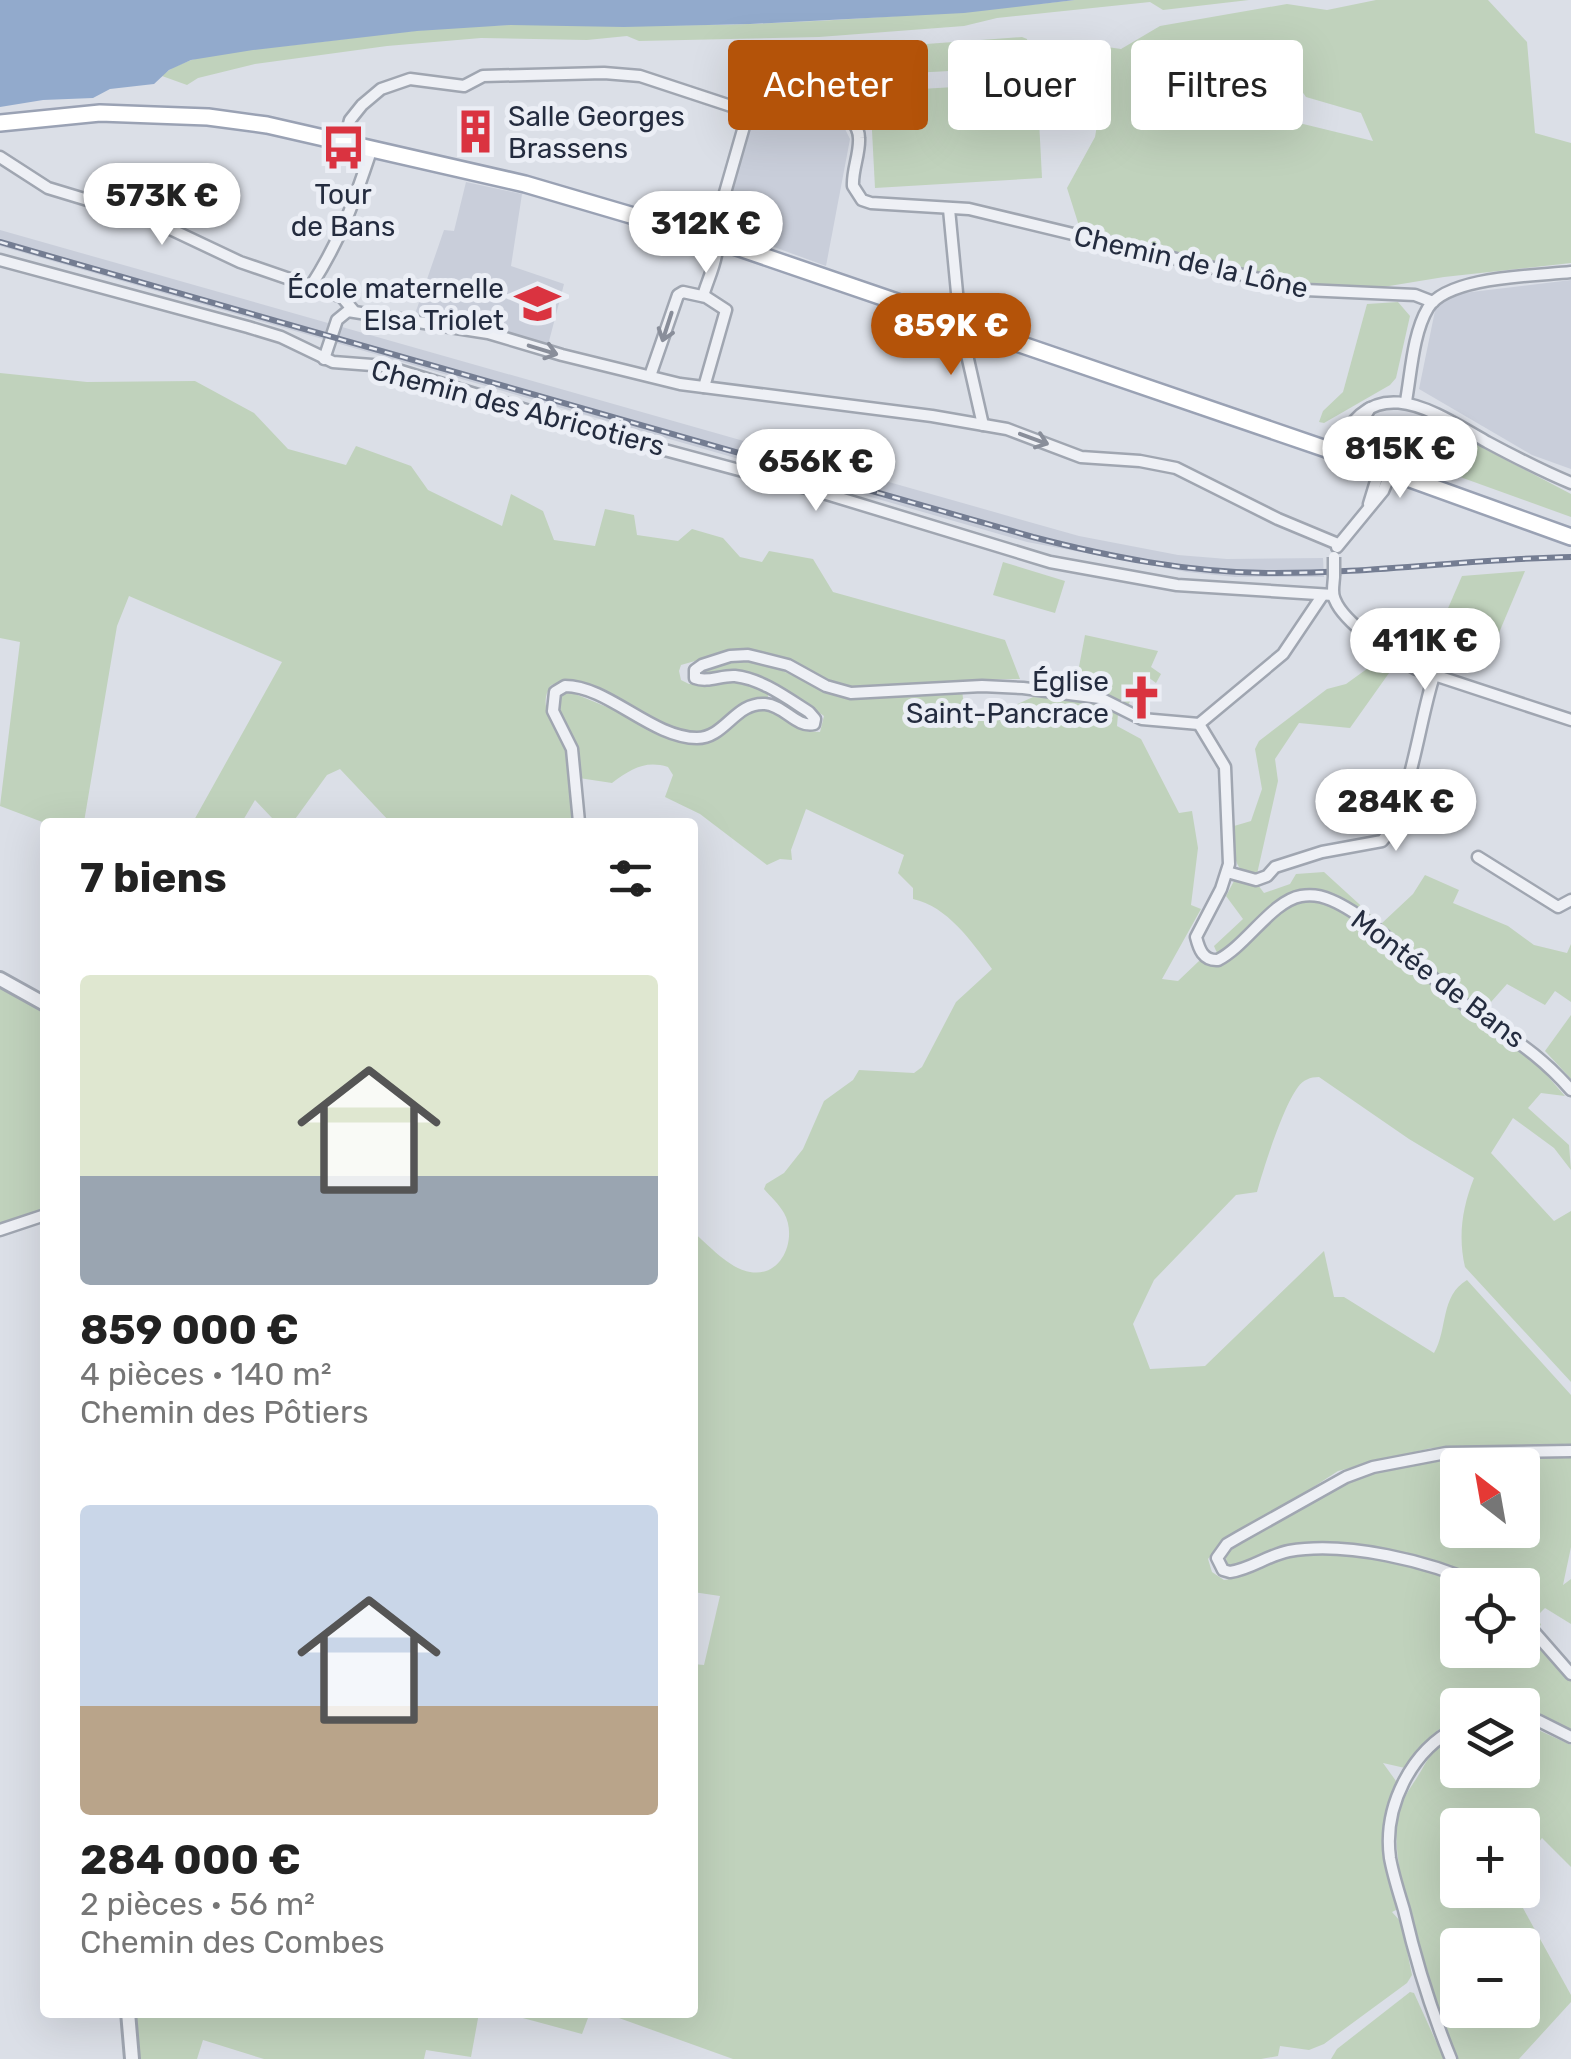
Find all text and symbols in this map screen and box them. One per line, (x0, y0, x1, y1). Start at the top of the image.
chip: Acheter (728, 40, 928, 130)
chip: Louer (948, 40, 1111, 130)
chip: Filtres (1131, 40, 1303, 130)
place label: Salle Georges Brassens (508, 100, 685, 165)
building icon: Salle Georges Brassens (451, 108, 499, 156)
bus stop icon: Tour de Bans (319, 124, 367, 172)
pin: 573K € (81, 163, 243, 248)
text: 573K € (105, 176, 219, 214)
place label: Tour de Bans (291, 178, 395, 243)
pin: 312K € (625, 191, 787, 276)
text: 312K € (651, 204, 761, 242)
street label: Chemin de la Lône (1071, 219, 1311, 305)
place label: École maternelle Elsa Triolet (287, 272, 504, 337)
school or university icon: École maternelle Elsa Triolet (513, 280, 561, 328)
pin: 859K € (870, 293, 1032, 378)
text: 859K € (893, 306, 1009, 344)
one-way arrow (657, 310, 675, 342)
one-way arrow (527, 342, 559, 360)
street label: Chemin des Abricotiers (368, 353, 668, 463)
pin: 815K € (1319, 416, 1481, 501)
pin: 656K € (735, 429, 897, 514)
text: 815K € (1344, 429, 1456, 467)
one-way arrow (1018, 431, 1049, 449)
text: 656K € (758, 442, 874, 480)
pin: 411K € (1344, 608, 1506, 693)
text: 411K € (1372, 621, 1478, 659)
place label: Église Saint-Pancrace (906, 665, 1109, 730)
church icon: Église Saint-Pancrace (1118, 673, 1166, 721)
pin: 284K € (1315, 769, 1477, 854)
text: 284K € (1337, 782, 1455, 820)
icon: filters (603, 851, 658, 906)
text: 7 biens (80, 853, 227, 903)
street label: Montée de Bans (1345, 903, 1531, 1055)
icon: home (279, 1040, 459, 1220)
text: 859 000 € (80, 1305, 299, 1355)
text: 4 pièces · 140 m² (80, 1355, 332, 1393)
text: Chemin des Pôtiers (80, 1393, 368, 1431)
north arrow (1440, 1448, 1540, 1548)
map controls (1440, 1448, 1540, 2028)
button: locate (1440, 1568, 1540, 1668)
icon: home (279, 1570, 459, 1750)
button: layers (1440, 1688, 1540, 1788)
button: + (1440, 1808, 1540, 1908)
text: 284 000 € (80, 1835, 301, 1885)
text: 2 pièces · 56 m² (80, 1885, 315, 1923)
text: Chemin des Combes (80, 1923, 385, 1961)
button: − (1440, 1928, 1540, 2028)

